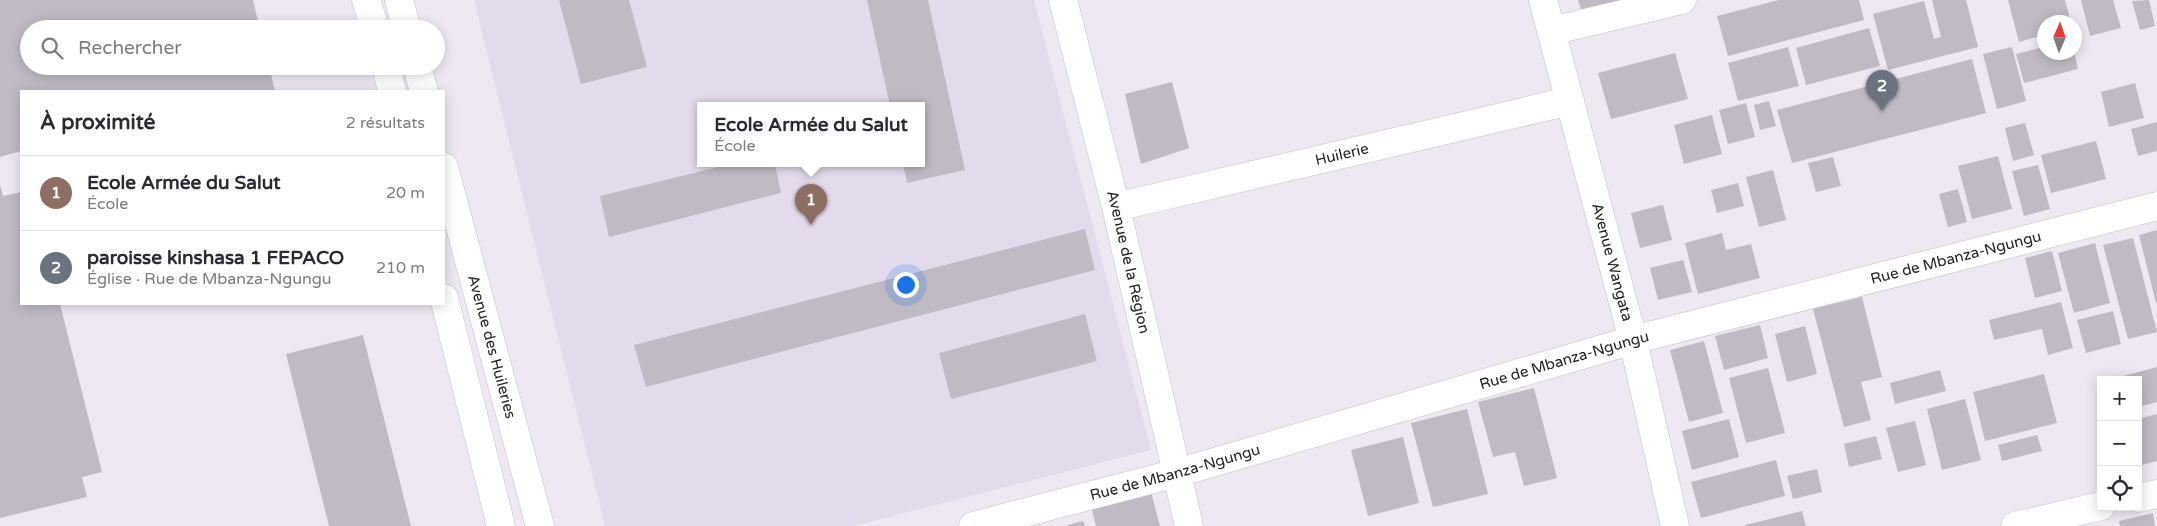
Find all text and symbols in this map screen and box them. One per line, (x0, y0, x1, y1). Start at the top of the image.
north arrow (2037, 15, 2082, 60)
search box (20, 20, 445, 75)
icon: search (38, 34, 66, 62)
text: Rechercher (78, 37, 181, 59)
pin: 2 (1866, 70, 1898, 111)
popup (697, 102, 925, 167)
text: À proximité (40, 110, 155, 135)
text: 2 résultats (346, 113, 425, 133)
text: Ecole Armée du Salut (714, 114, 908, 136)
text: École (714, 136, 755, 156)
street label: Huilerie (1313, 139, 1370, 169)
text: Ecole Armée du Salut (87, 172, 281, 194)
text: 1 (51, 183, 61, 203)
text: 20 m (386, 183, 425, 203)
pin: 1 (795, 184, 827, 225)
street label: Avenue de la Région (1103, 188, 1154, 335)
text: École (87, 194, 128, 214)
street label: Avenue Wangata (1588, 201, 1637, 323)
street label: Rue de Mbanza-Ngungu (1868, 227, 2043, 288)
text: paroisse kinshasa 1 FEPACO (87, 247, 344, 269)
text: 2 (51, 258, 61, 278)
text: 210 m (376, 258, 425, 278)
text: Église · Rue de Mbanza-Ngungu (87, 269, 332, 289)
your location (893, 272, 919, 298)
street label: Avenue des Huileries (464, 273, 520, 421)
street label: Rue de Mbanza-Ngungu (1477, 327, 1651, 393)
map controls (2097, 376, 2142, 511)
button: + (2097, 376, 2142, 421)
button: − (2097, 421, 2142, 466)
street label: Rue de Mbanza-Ngungu (1088, 440, 1262, 504)
button: locate (2097, 466, 2142, 511)

